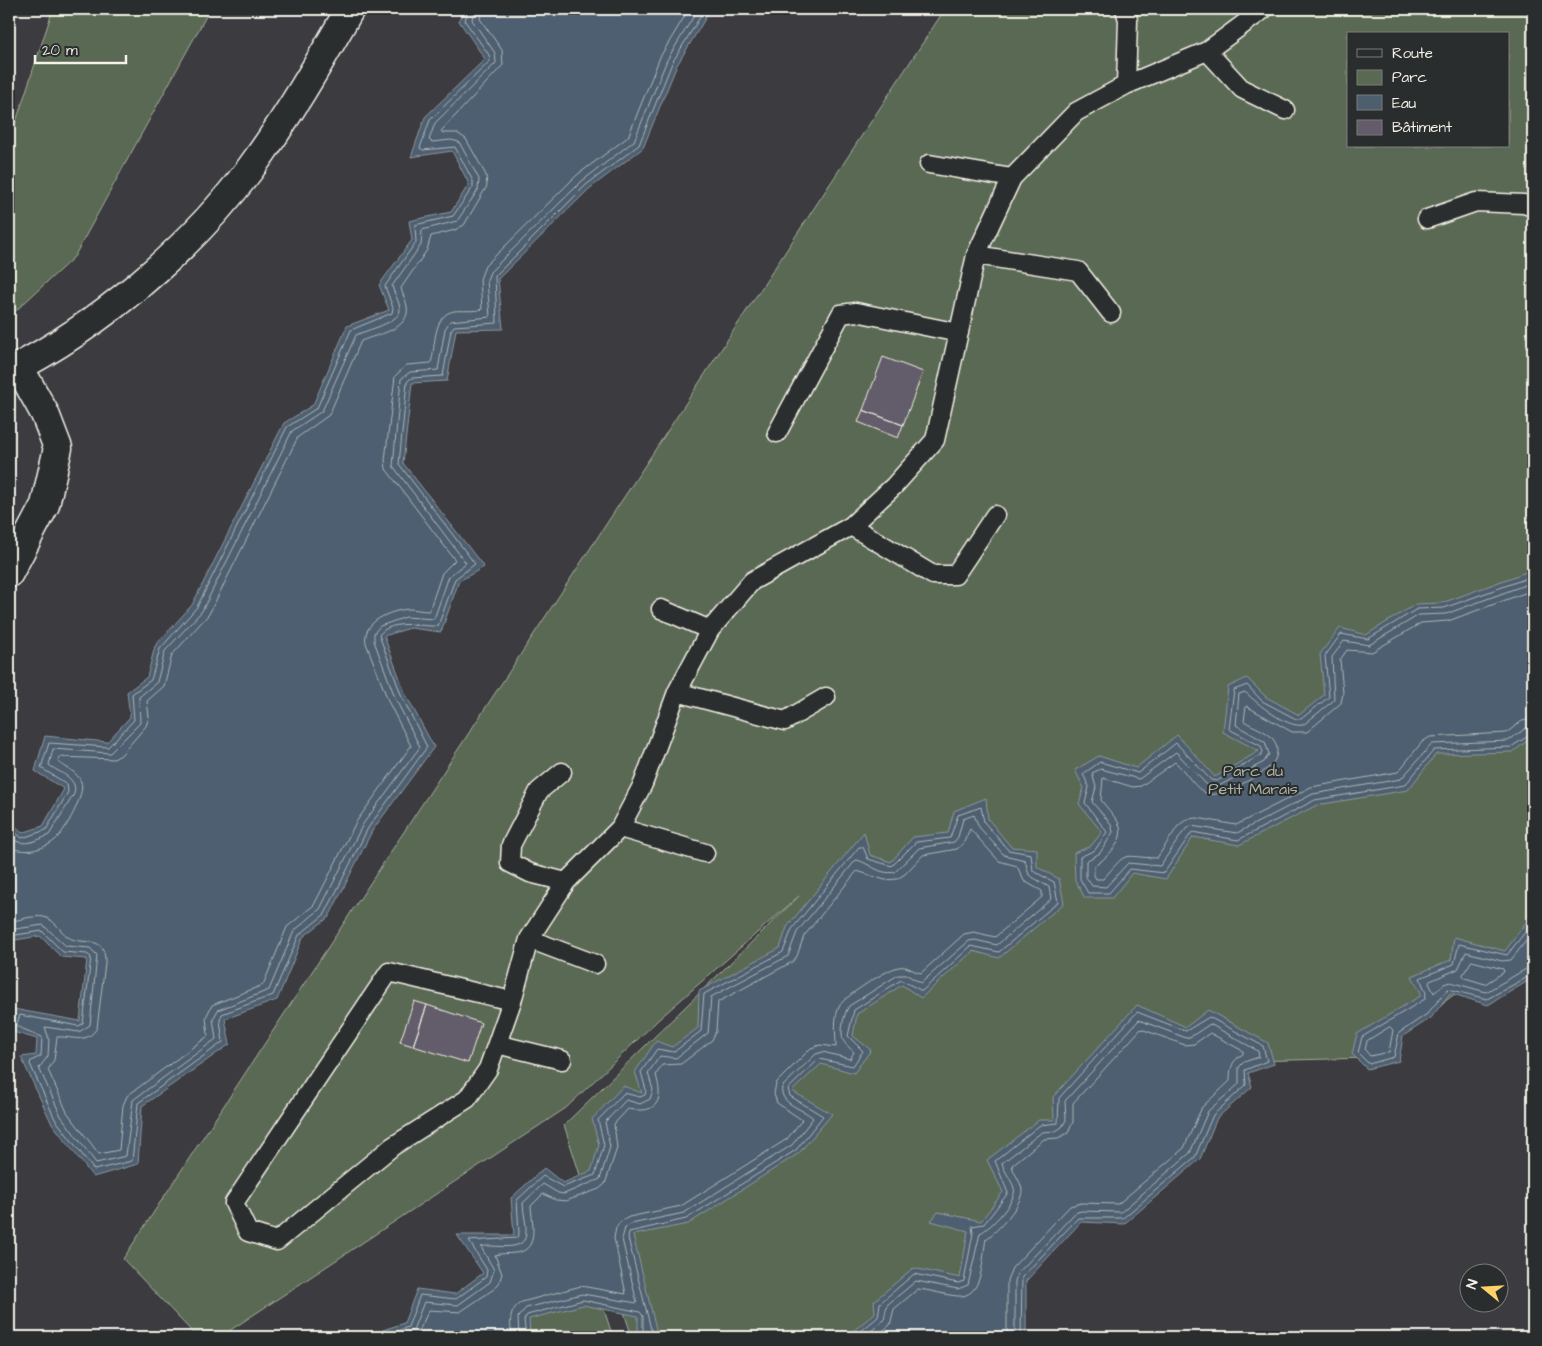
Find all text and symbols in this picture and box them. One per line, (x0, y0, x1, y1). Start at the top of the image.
scale bar (35, 32, 126, 64)
legend (1347, 32, 1510, 148)
text: 20 m (42, 40, 78, 61)
text: Route (1392, 43, 1433, 64)
text: Parc (1392, 67, 1427, 88)
text: Eau (1392, 93, 1417, 114)
text: Bâtiment (1392, 117, 1452, 138)
park label: Parc du Petit Marais (1208, 760, 1298, 800)
north arrow (1460, 1264, 1510, 1314)
text: N (1462, 1277, 1484, 1292)

